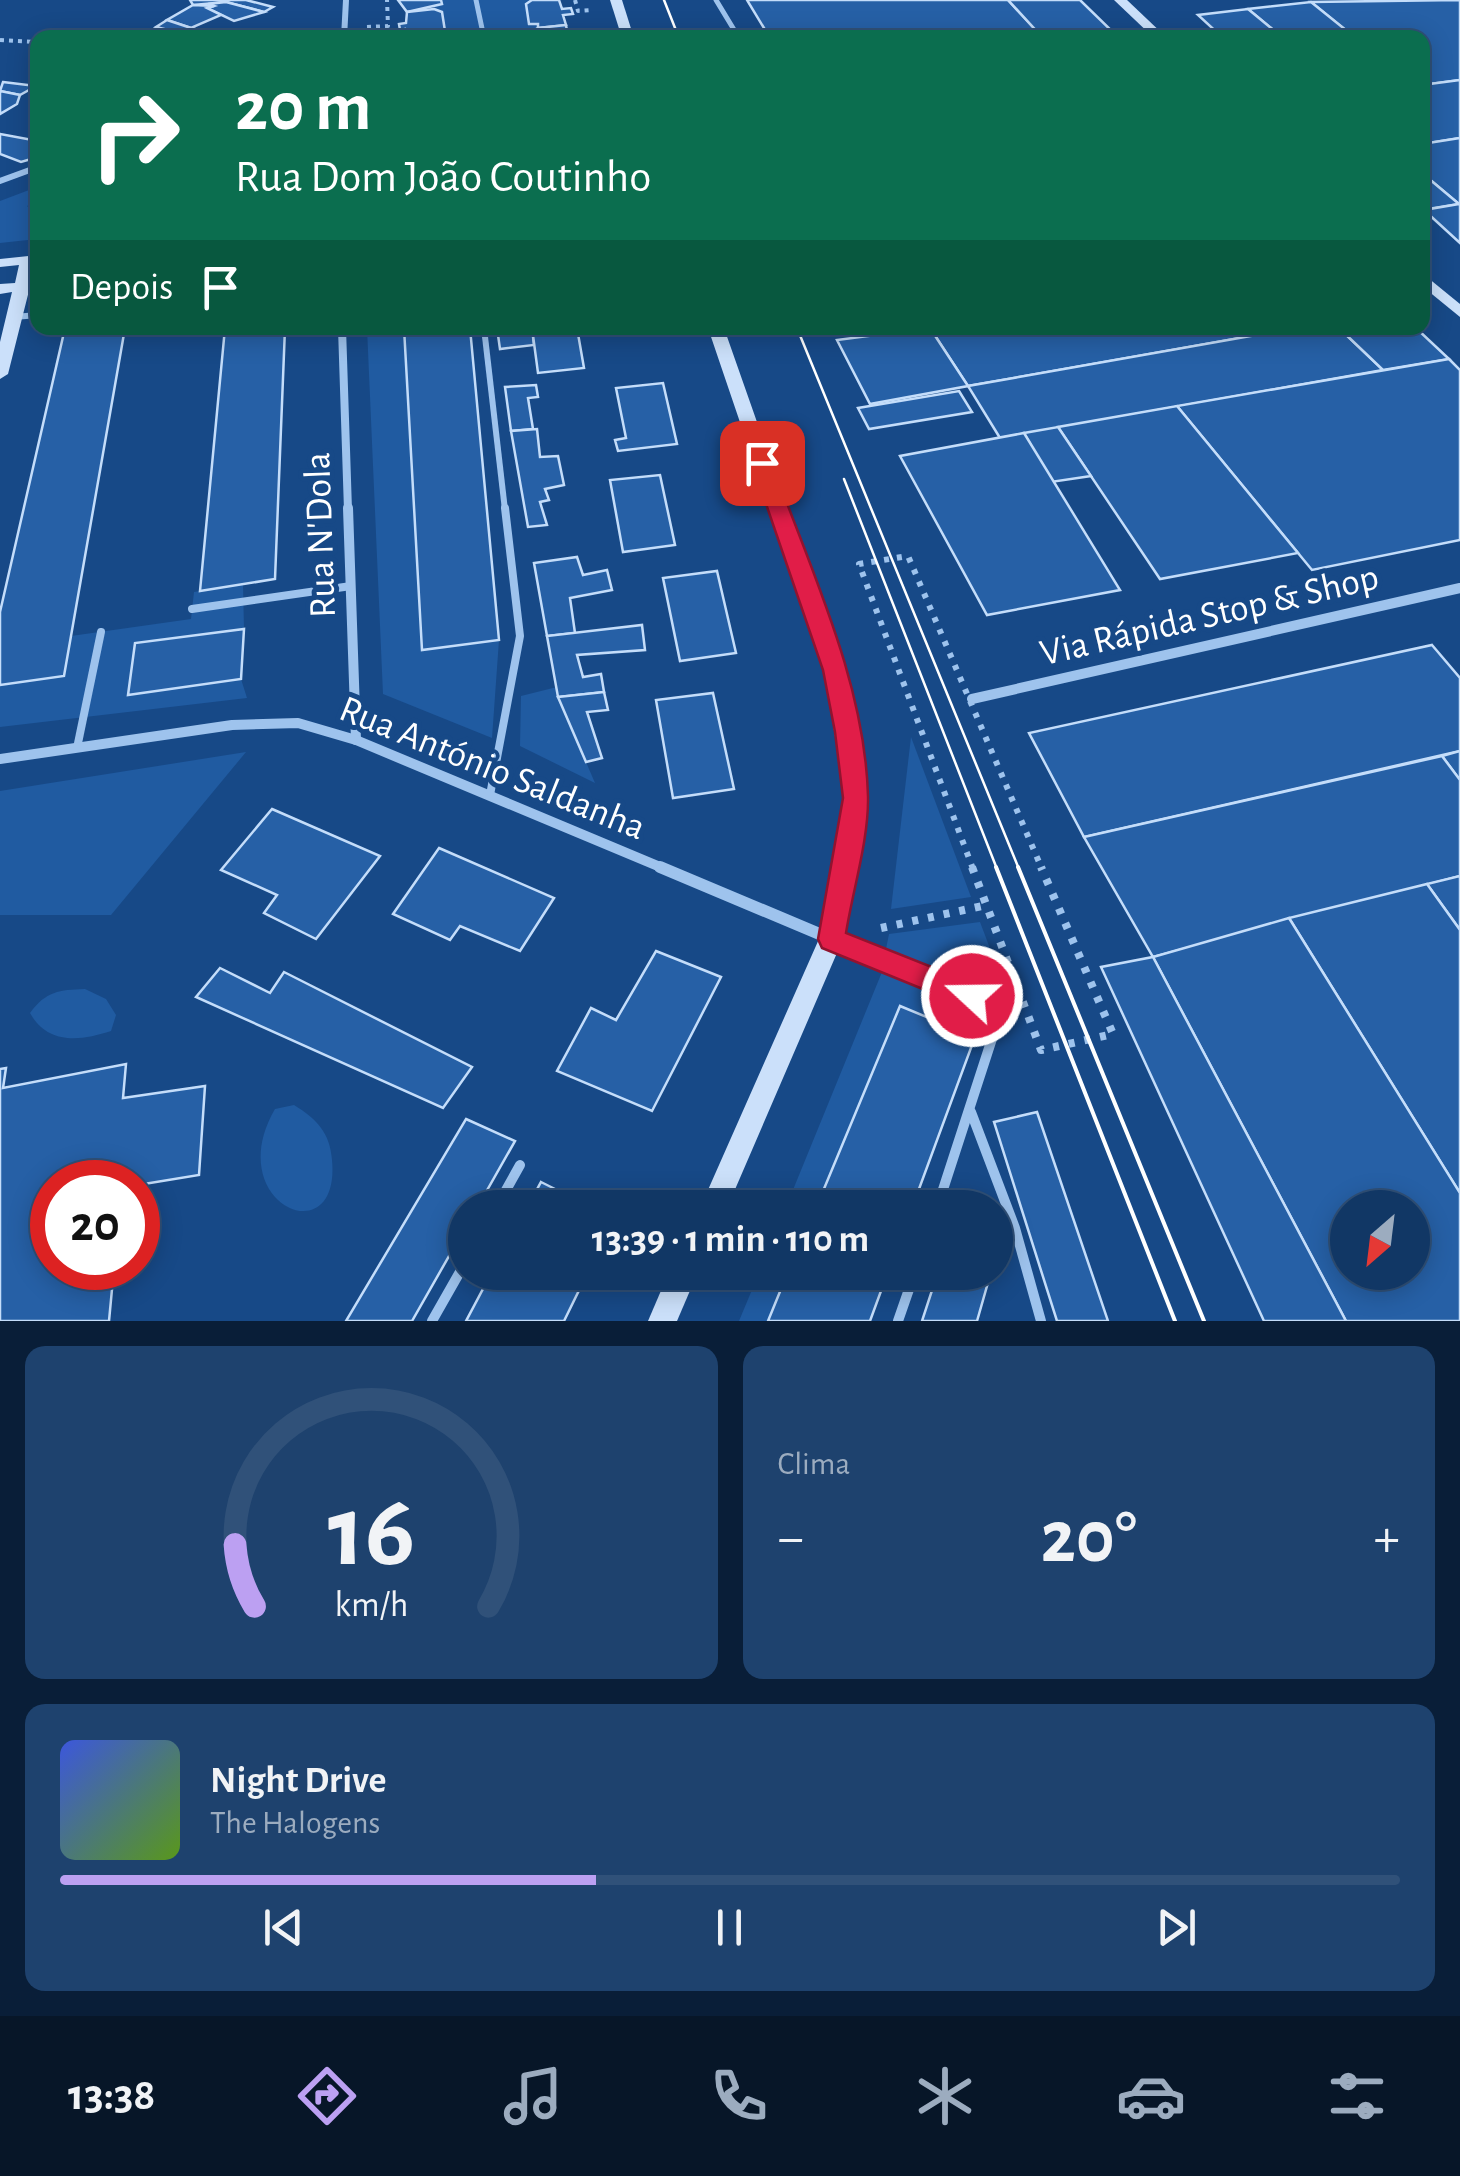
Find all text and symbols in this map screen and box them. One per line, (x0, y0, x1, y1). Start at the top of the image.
icon: right (70, 70, 200, 200)
text: 20 m (235, 73, 372, 143)
text: Rua Dom João Coutinho (235, 155, 651, 200)
icon: arrive (193, 260, 248, 315)
text: Depois (70, 269, 173, 307)
pin (720, 421, 805, 506)
icon: arrive (735, 436, 790, 491)
street label: Rua N'Dola (299, 451, 343, 619)
street label: Via Rápida Stop & Shop (1037, 559, 1382, 673)
street label: Rua António Saldanha (334, 690, 651, 848)
position arrow (920, 944, 1024, 1048)
speed limit sign: 20 (30, 1160, 160, 1290)
north arrow (1330, 1190, 1430, 1290)
map controls (1330, 1190, 1430, 1290)
text: 13:39 · 1 min · 110 m (592, 1221, 869, 1259)
text: Clima (778, 1448, 850, 1480)
text: 16 (327, 1481, 415, 1585)
text: 20° (1041, 1501, 1137, 1576)
text: − (778, 1511, 804, 1566)
text: + (1374, 1511, 1400, 1566)
text: km/h (334, 1587, 408, 1623)
text: Night Drive (210, 1762, 386, 1800)
text: The Halogens (210, 1807, 380, 1839)
icon: previous (256, 1900, 311, 1955)
icon: pause (702, 1900, 757, 1955)
icon: next (1149, 1900, 1204, 1955)
icon: directions (292, 2061, 362, 2131)
icon: music (498, 2061, 568, 2131)
icon: phone (704, 2061, 774, 2131)
icon: climate (910, 2061, 980, 2131)
icon: car (1116, 2061, 1186, 2131)
icon: filters (1322, 2061, 1392, 2131)
text: 13:38 (68, 2073, 156, 2118)

